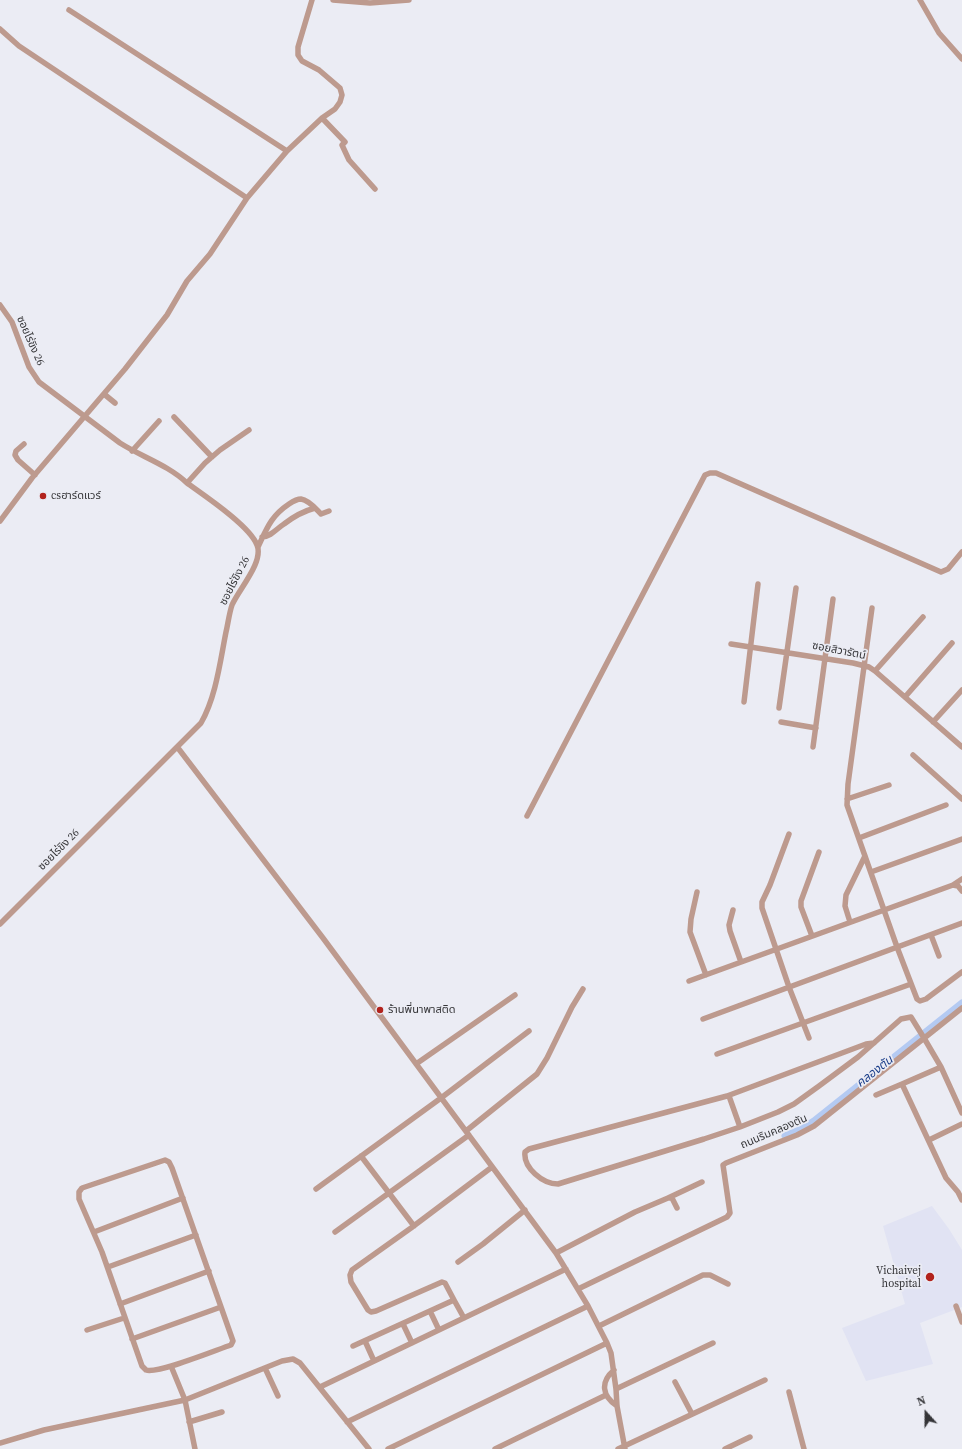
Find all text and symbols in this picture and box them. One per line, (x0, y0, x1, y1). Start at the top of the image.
street label: ซอยไร่ขิง 26 (13, 314, 47, 368)
place label: csฮาร์ดแวร์ (51, 489, 101, 503)
marker: csฮาร์ดแวร์ (38, 491, 48, 501)
street label: ซอยไร่ขิง 26 (217, 554, 253, 608)
street label: ซอยสิวารัตน์ (811, 639, 867, 663)
street label: ซอยไร่ขิง 26 (36, 827, 82, 873)
place label: ร้านพี่นาพาสติด (388, 1003, 456, 1017)
marker: ร้านพี่นาพาสติด (375, 1005, 385, 1015)
water label: คลองตัน (854, 1053, 896, 1091)
street label: ถนนริมคลองตัน (739, 1112, 809, 1152)
place label: Vichaivej hospital (876, 1264, 921, 1290)
marker: Vichaivej hospital (924, 1271, 936, 1283)
north arrow (906, 1393, 946, 1433)
text: N (915, 1393, 928, 1410)

